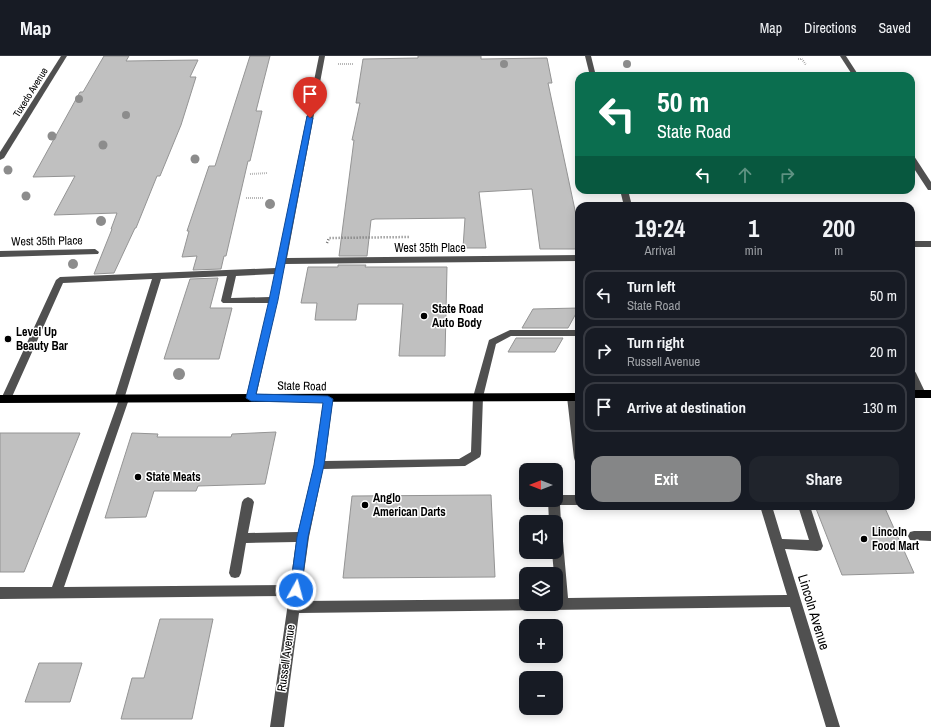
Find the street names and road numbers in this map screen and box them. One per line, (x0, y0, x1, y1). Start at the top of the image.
street label: Tuxedo Avenue (10, 65, 51, 120)
street label: West 35th Place (11, 232, 83, 250)
street label: West 35th Place (394, 240, 466, 256)
street label: State Road (277, 378, 327, 394)
street label: Lincoln Avenue (794, 572, 834, 652)
street label: Russell Avenue (273, 623, 299, 693)

